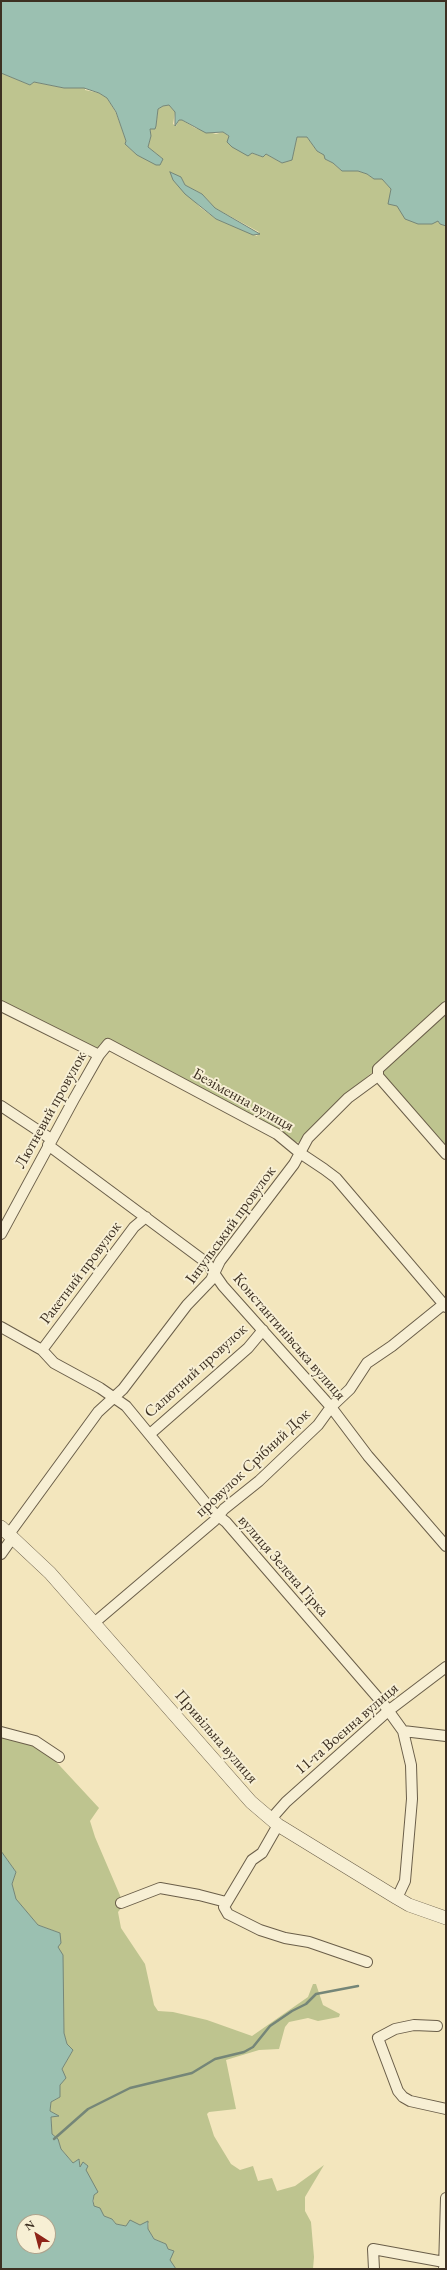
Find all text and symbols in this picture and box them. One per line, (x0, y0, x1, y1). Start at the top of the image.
street label: Лютневий провулок (11, 1048, 91, 1172)
street label: Безіменна вулиця (189, 1064, 297, 1136)
street label: Інгульський провулок (182, 1162, 280, 1288)
street label: Ракетний провулок (36, 1218, 126, 1328)
street label: Константинівська вулиця (228, 1269, 350, 1405)
street label: Салютний провулок (141, 1320, 251, 1422)
street label: провулок Срібний Док (191, 1405, 315, 1521)
street label: вулиця Зелена Гірка (234, 1511, 332, 1621)
street label: 11-та Воєнна вулиця (291, 1679, 403, 1779)
street label: Привільна вулиця (170, 1686, 262, 1788)
north arrow (16, 2214, 56, 2254)
text: N (22, 2217, 37, 2233)

